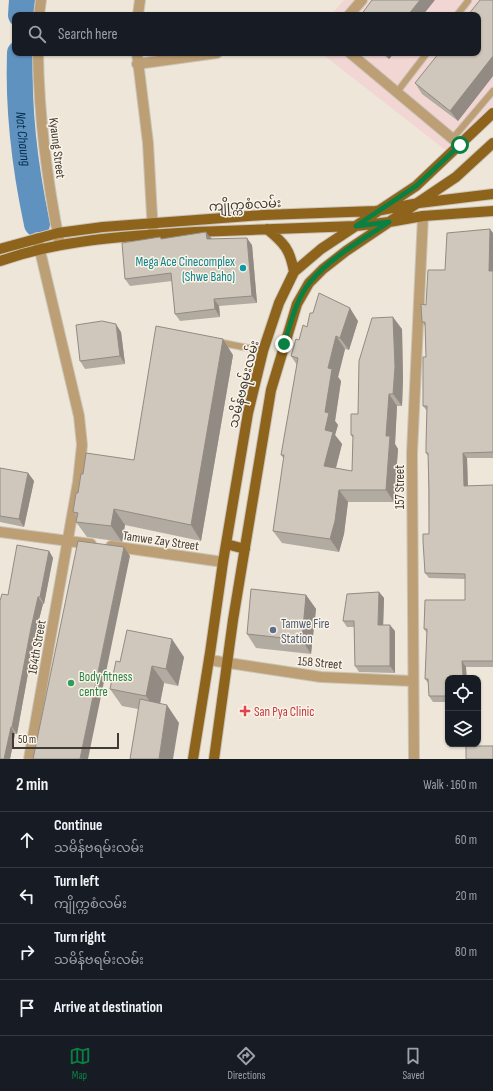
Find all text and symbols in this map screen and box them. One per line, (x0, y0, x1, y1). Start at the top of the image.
search box (12, 12, 481, 56)
icon: search (26, 23, 48, 45)
text: Search here (58, 25, 118, 44)
water label: Nat Chaung (12, 111, 35, 168)
street label: Kyaung Street (45, 117, 69, 179)
route start (451, 136, 469, 154)
street label: ကျိုက္ကစံလမ်း (208, 194, 282, 217)
place label: Mega Ace Cinecomplex (Shwe Baho) (136, 254, 235, 285)
marker: Mega Ace Cinecomplex (Shwe Baho) (238, 263, 248, 273)
route end (275, 335, 293, 353)
street label: သမိန်ဗရမ်းလမ်း (224, 338, 265, 430)
street label: 157 Street (392, 465, 408, 509)
street label: Tamwe Zay Street (122, 528, 200, 554)
place label: Tamwe Fire Station (281, 616, 330, 647)
street label: 164th Street (24, 619, 50, 676)
marker: Tamwe Fire Station (268, 625, 278, 635)
street label: 158 Street (297, 653, 343, 673)
place label: Body fitness centre (79, 669, 133, 700)
map controls (445, 675, 481, 747)
button: locate (445, 675, 481, 711)
marker: Body fitness centre (66, 678, 76, 688)
place label: San Pya Clinic (254, 704, 314, 720)
marker: San Pya Clinic (239, 705, 251, 717)
button: layers (445, 711, 481, 747)
scale bar (12, 731, 119, 750)
text: 50 m (18, 733, 36, 746)
text: 2 min (16, 775, 48, 795)
text: Walk · 160 m (423, 777, 477, 793)
text: Continue (54, 816, 103, 835)
icon: ahead (16, 829, 38, 851)
text: 60 m (455, 832, 477, 848)
text: သမိန်ဗရမ်းလမ်း (54, 840, 144, 856)
text: Turn left (54, 872, 99, 891)
icon: left (16, 885, 38, 907)
text: 20 m (455, 888, 477, 904)
text: ကျိုက္ကစံလမ်း (54, 896, 127, 912)
text: Turn right (54, 928, 106, 947)
icon: right (16, 941, 38, 963)
text: 80 m (455, 944, 477, 960)
text: သမိန်ဗရမ်းလမ်း (54, 952, 144, 968)
icon: arrive (16, 997, 38, 1019)
text: Arrive at destination (54, 998, 163, 1017)
tab: Map (69, 1045, 91, 1082)
tab: Directions (228, 1045, 265, 1082)
tab: Saved (402, 1045, 424, 1082)

